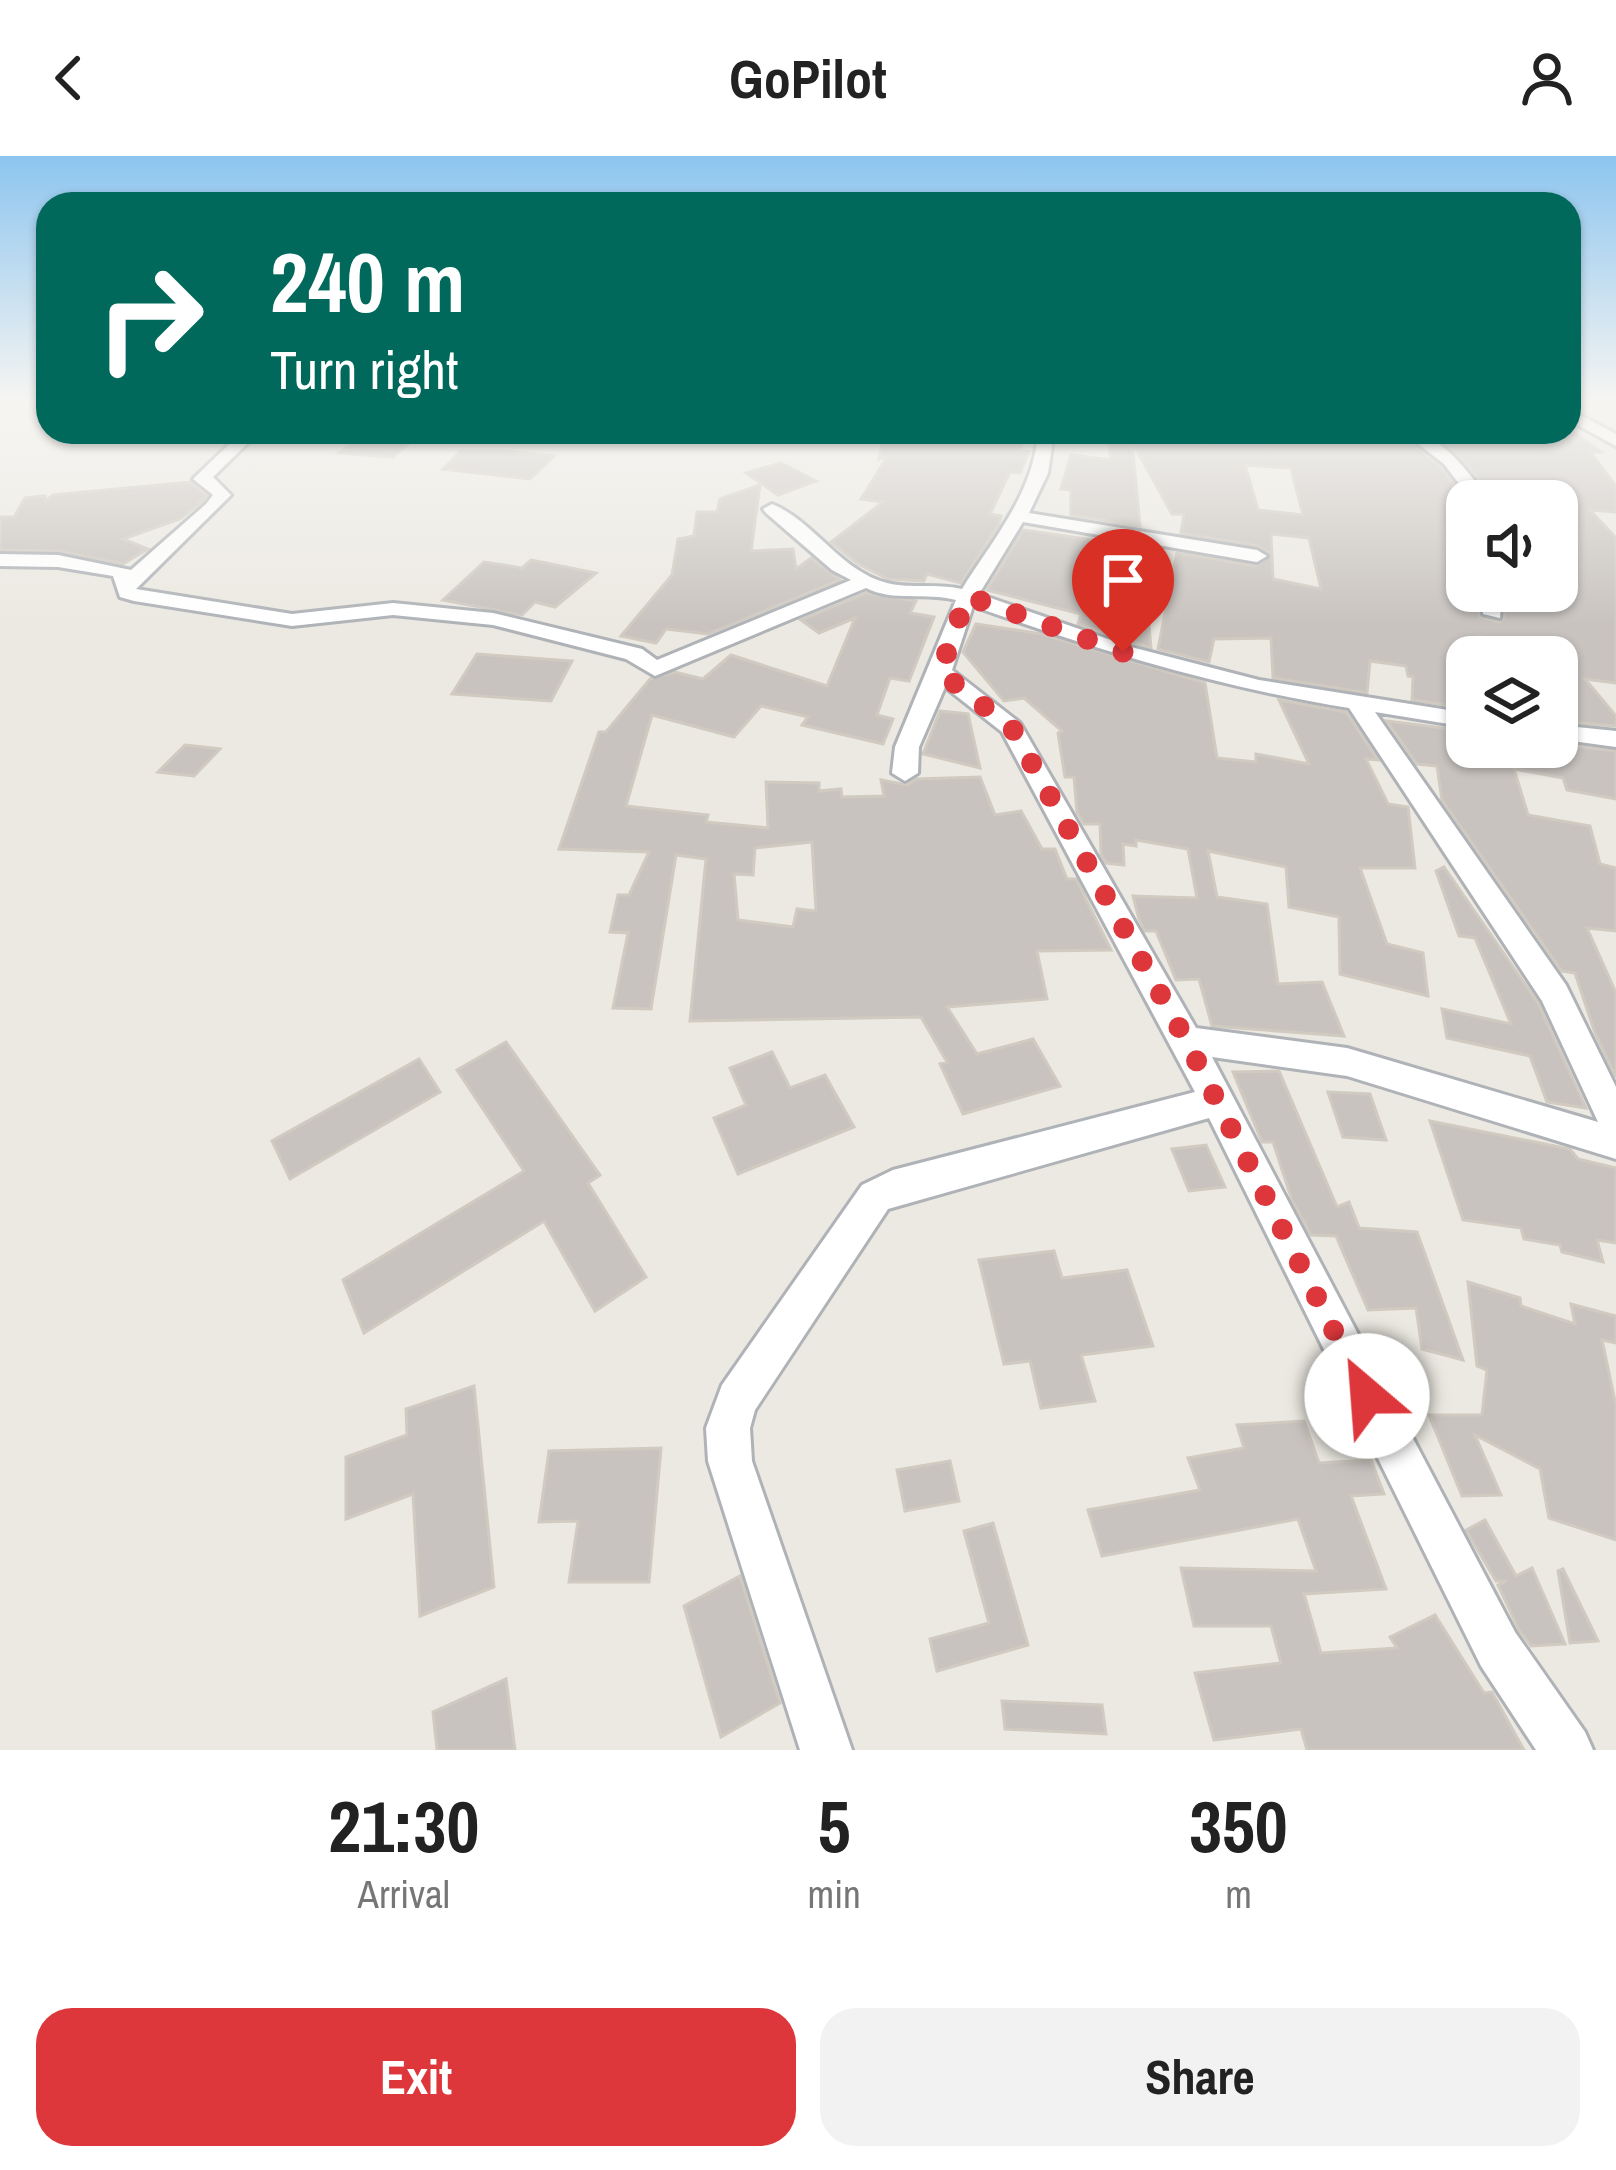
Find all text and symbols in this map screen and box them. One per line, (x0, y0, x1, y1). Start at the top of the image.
text: GoPilot (729, 42, 887, 115)
icon: back (36, 45, 102, 111)
icon: person (1514, 45, 1580, 111)
text: 240 m (270, 225, 465, 338)
icon: right (72, 240, 228, 396)
text: Turn right (270, 333, 458, 406)
map controls (1446, 480, 1578, 768)
button: sound (1446, 480, 1578, 612)
pin (1072, 529, 1174, 652)
icon: arrive (1090, 547, 1156, 613)
button: layers (1446, 636, 1578, 768)
position arrow (1304, 1333, 1430, 1459)
text: 21:30 (328, 1777, 479, 1874)
text: 5 (818, 1777, 851, 1874)
text: 350 (1189, 1777, 1288, 1874)
text: Arrival (358, 1868, 450, 1920)
text: min (808, 1868, 861, 1920)
text: m (1225, 1868, 1252, 1920)
button: Exit (36, 2008, 796, 2146)
button: Share (820, 2008, 1580, 2146)

